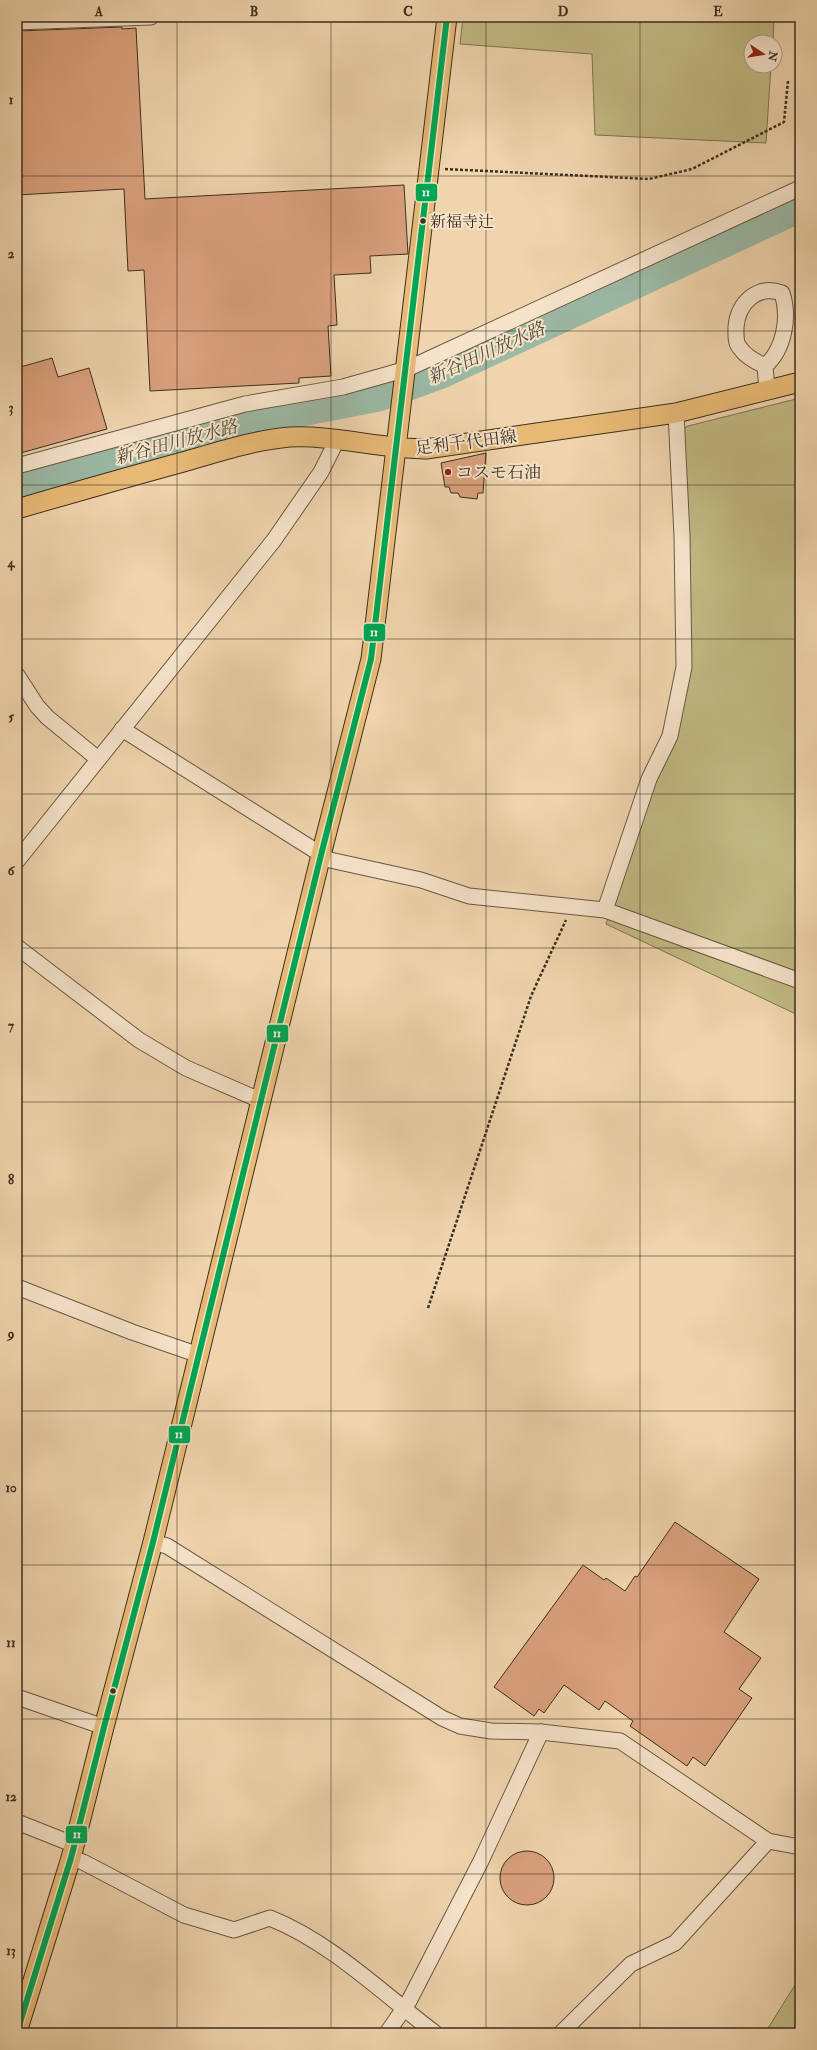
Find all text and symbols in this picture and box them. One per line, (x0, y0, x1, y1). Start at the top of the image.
text: A (94, 4, 104, 20)
text: B (250, 4, 258, 20)
text: C (403, 4, 413, 20)
text: D (558, 4, 569, 20)
text: E (713, 4, 723, 20)
north arrow (743, 34, 783, 74)
text: N (765, 49, 780, 63)
text: 1 (9, 92, 14, 108)
line badge: 11 (415, 183, 438, 202)
text: 11 (422, 186, 430, 199)
place label: 新福寺辻 (430, 212, 494, 232)
marker: 新福寺辻 (418, 216, 428, 226)
text: 2 (8, 246, 15, 262)
water label: 新谷田川放水路 (424, 317, 550, 390)
text: 3 (9, 400, 14, 416)
water label: 新谷田川放水路 (112, 415, 242, 470)
street label: 足利千代田線 (414, 426, 518, 459)
place label: コスモ石油 (456, 462, 541, 483)
marker: コスモ石油 (443, 467, 453, 477)
text: 4 (6, 555, 15, 571)
line badge: 11 (363, 623, 386, 642)
text: 11 (370, 626, 378, 639)
text: 5 (8, 709, 14, 725)
text: 6 (8, 863, 16, 879)
text: 7 (8, 1018, 15, 1034)
line badge: 11 (266, 1024, 289, 1043)
text: 11 (273, 1027, 281, 1040)
text: 8 (8, 1172, 14, 1188)
text: 9 (6, 1326, 15, 1342)
line badge: 11 (168, 1425, 191, 1444)
text: 11 (175, 1428, 183, 1441)
text: 10 (5, 1480, 17, 1496)
text: 11 (6, 1635, 16, 1651)
unlabelled marker (108, 1686, 118, 1696)
text: 12 (5, 1789, 17, 1805)
line badge: 11 (65, 1825, 88, 1844)
text: 11 (73, 1828, 81, 1841)
text: 13 (6, 1943, 16, 1959)

